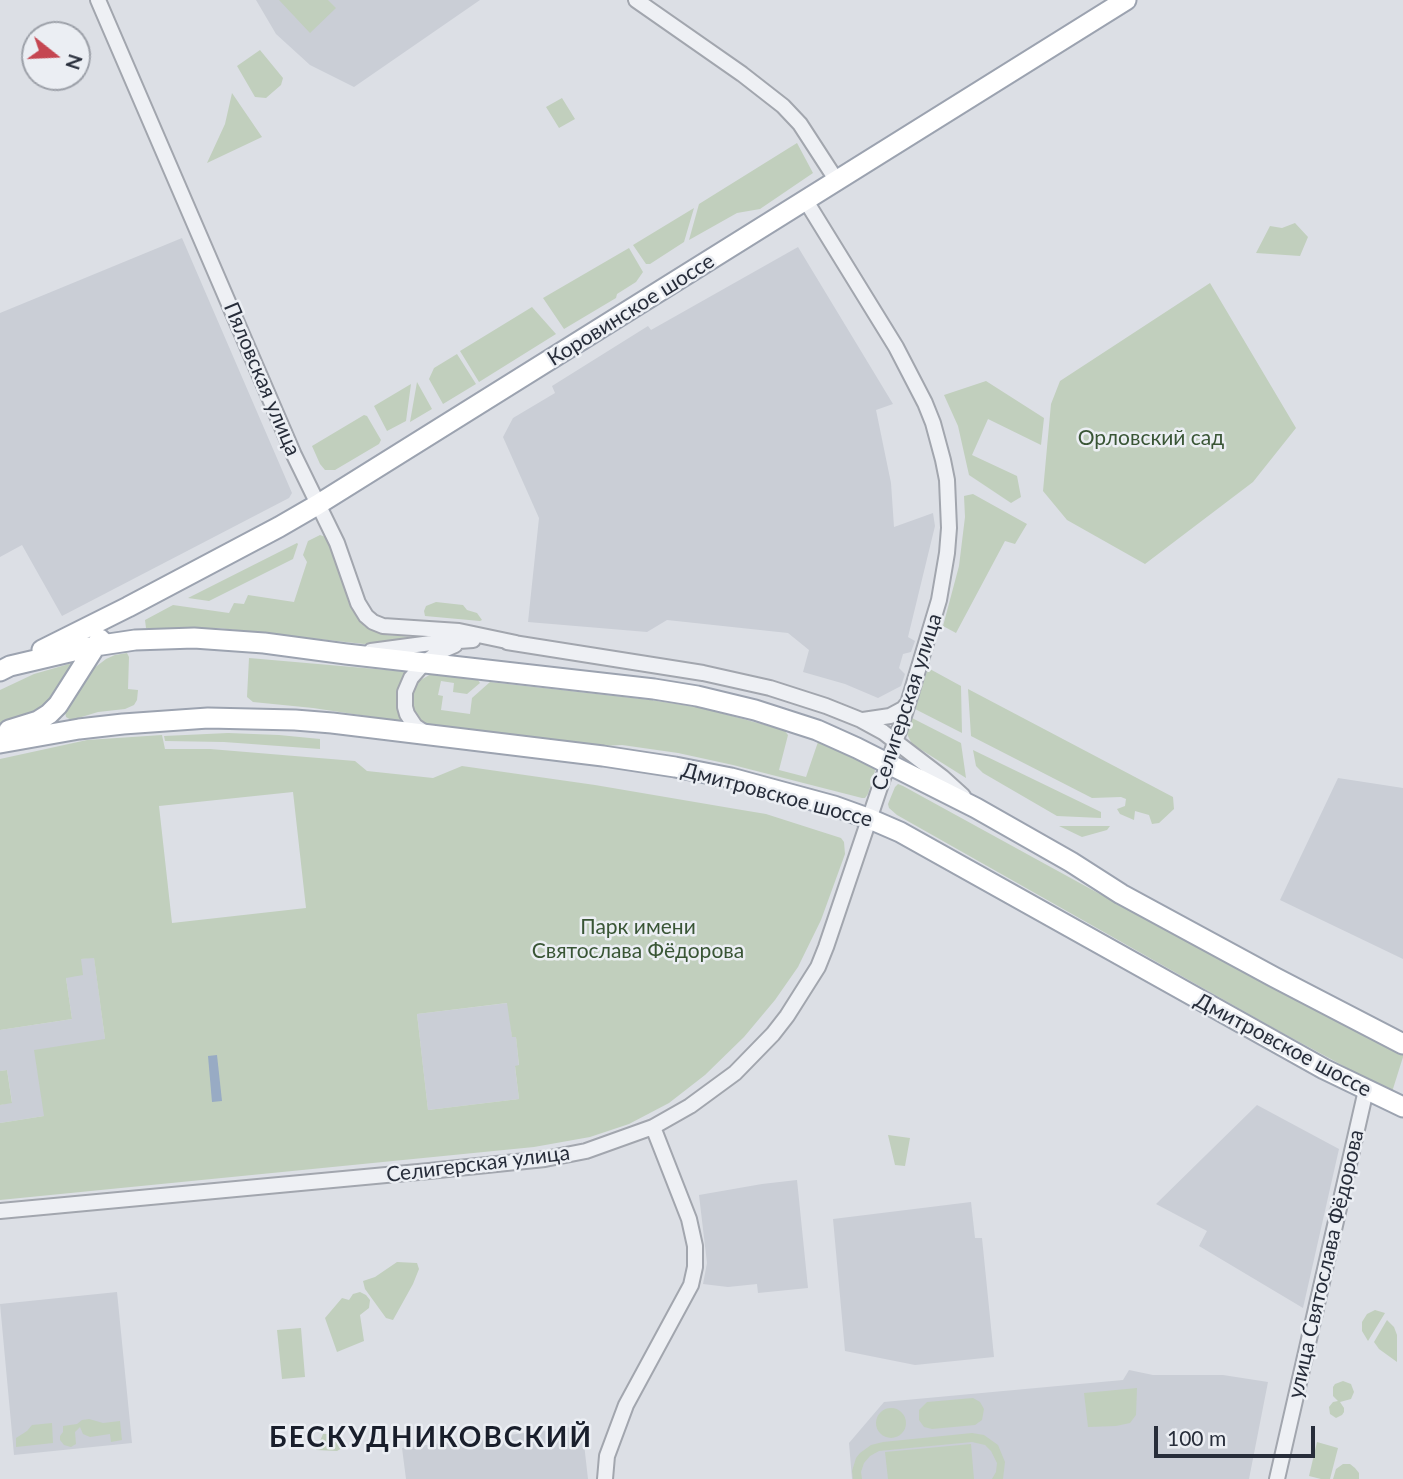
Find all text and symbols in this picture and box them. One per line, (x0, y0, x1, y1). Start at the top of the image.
north arrow (21, 21, 91, 91)
text: N (61, 52, 88, 73)
street label: Коровинское шоссе (543, 248, 719, 372)
street label: Пяловская улица (218, 298, 306, 460)
park label: Орловский сад (1078, 425, 1224, 451)
street label: Селигерская улица (866, 610, 948, 794)
street label: Дмитровское шоссе (679, 757, 875, 833)
park label: Парк имени Святослава Фёдорова (532, 914, 744, 964)
street label: Дмитровское шоссе (1190, 988, 1376, 1102)
street label: улица Святослава Фёдорова (1283, 1127, 1369, 1401)
street label: Селигерская улица (385, 1140, 571, 1188)
scale bar (1158, 1412, 1319, 1456)
district label: БЕСКУДНИКОВСКИЙ (271, 1421, 591, 1455)
text: 100 m (1167, 1425, 1226, 1450)

